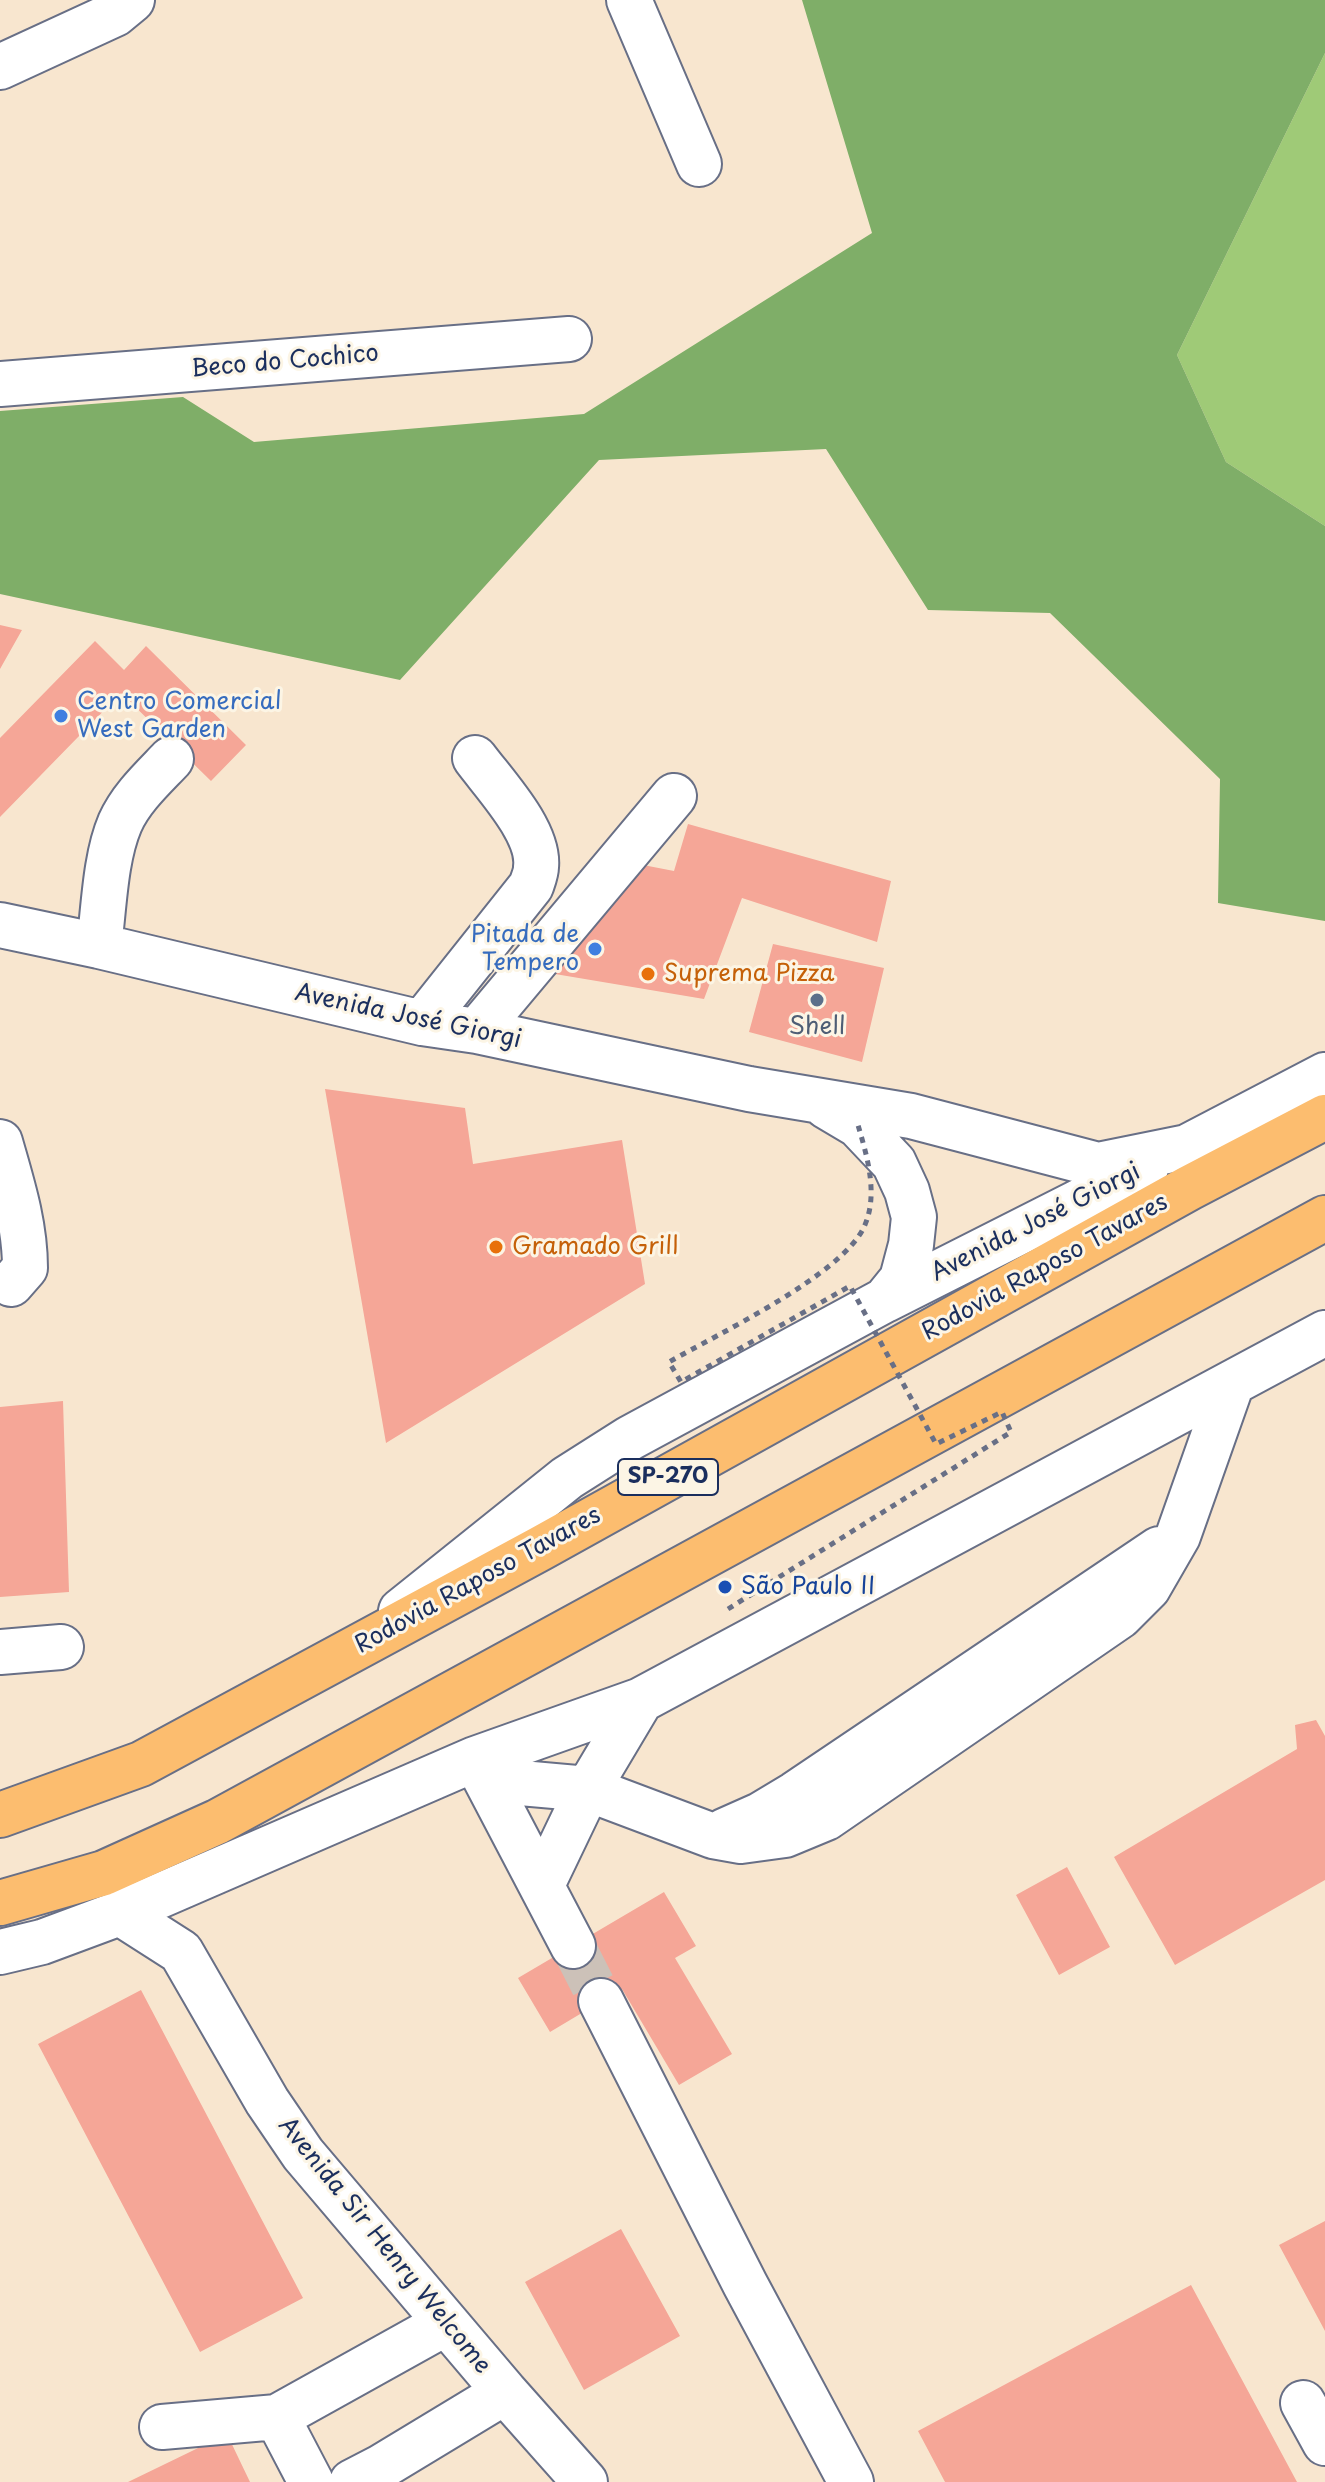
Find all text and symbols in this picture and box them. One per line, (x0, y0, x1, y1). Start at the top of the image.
street label: Beco do Cochico (190, 339, 380, 385)
place label: Centro Comercial West Garden (77, 688, 282, 744)
marker: Centro Comercial West Garden (52, 707, 70, 725)
place label: Pitada de Tempero (471, 921, 579, 977)
marker: Pitada de Tempero (586, 940, 604, 958)
place label: Suprema Pizza (664, 960, 834, 988)
marker: Suprema Pizza (639, 965, 657, 983)
street label: Avenida José Giorgi (292, 979, 524, 1055)
marker: Shell (808, 991, 826, 1009)
place label: Shell (789, 1013, 845, 1041)
street label: Avenida José Giorgi (927, 1158, 1145, 1288)
street label: Rodovia Raposo Tavares (917, 1188, 1173, 1348)
place label: Gramado Grill (512, 1233, 679, 1261)
marker: Gramado Grill (487, 1238, 505, 1256)
road number: SP-270 (618, 1459, 718, 1495)
street label: Rodovia Raposo Tavares (350, 1501, 606, 1661)
place label: São Paulo II (741, 1573, 875, 1601)
marker: São Paulo II (716, 1578, 734, 1596)
street label: Avenida Sir Henry Welcome (272, 2112, 496, 2380)

